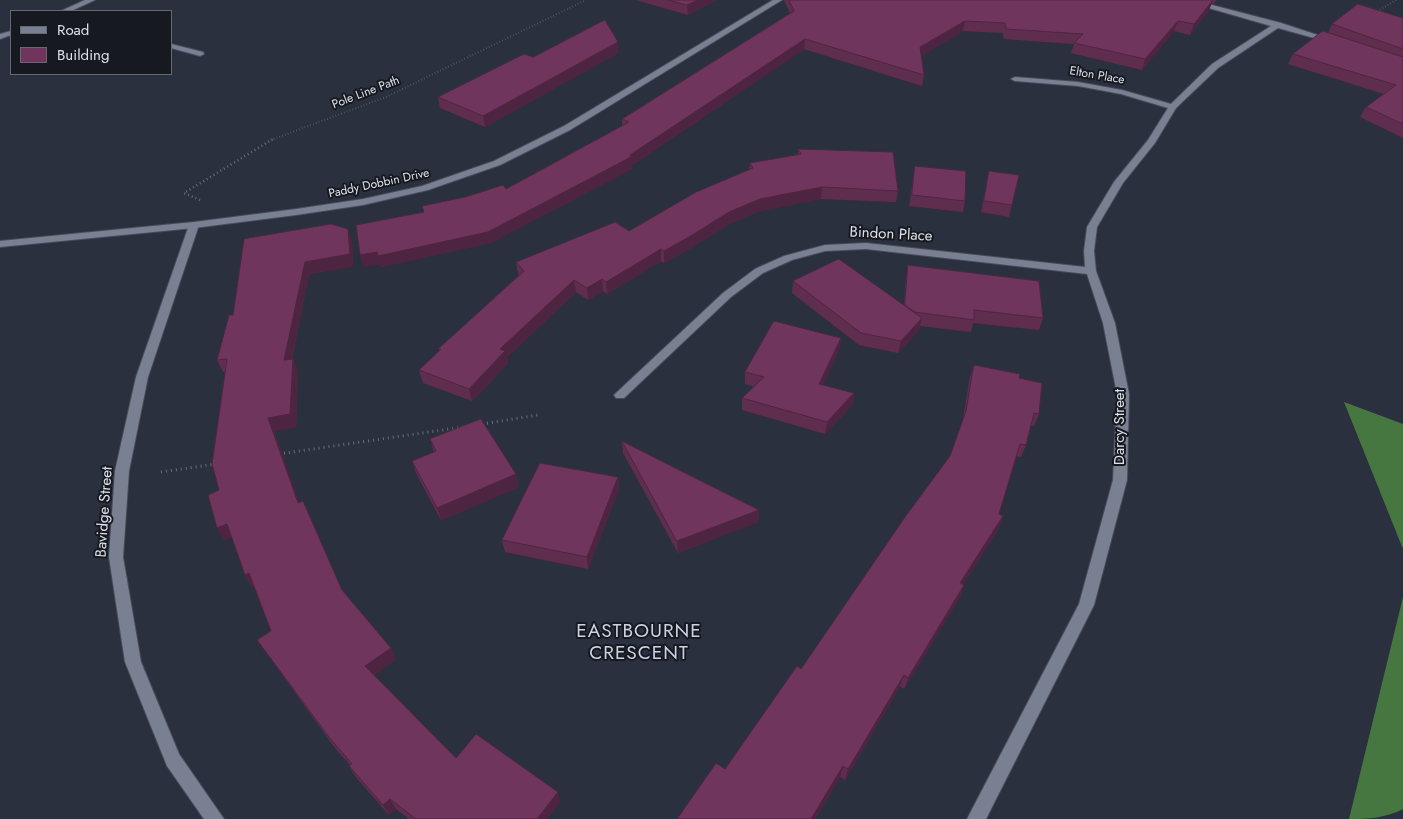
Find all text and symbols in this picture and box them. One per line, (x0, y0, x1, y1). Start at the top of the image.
legend (10, 10, 172, 75)
text: Road (57, 19, 89, 41)
text: Building (57, 44, 109, 66)
street label: Elton Place (1068, 64, 1126, 88)
street label: Pole Line Path (330, 74, 402, 112)
street label: Paddy Dobbin Drive (327, 166, 431, 202)
street label: Bindon Place (849, 224, 933, 246)
street label: Darcy Street (1111, 389, 1129, 465)
street label: Bavidge Street (93, 466, 117, 558)
district label: EASTBOURNE CRESCENT (575, 621, 703, 665)

